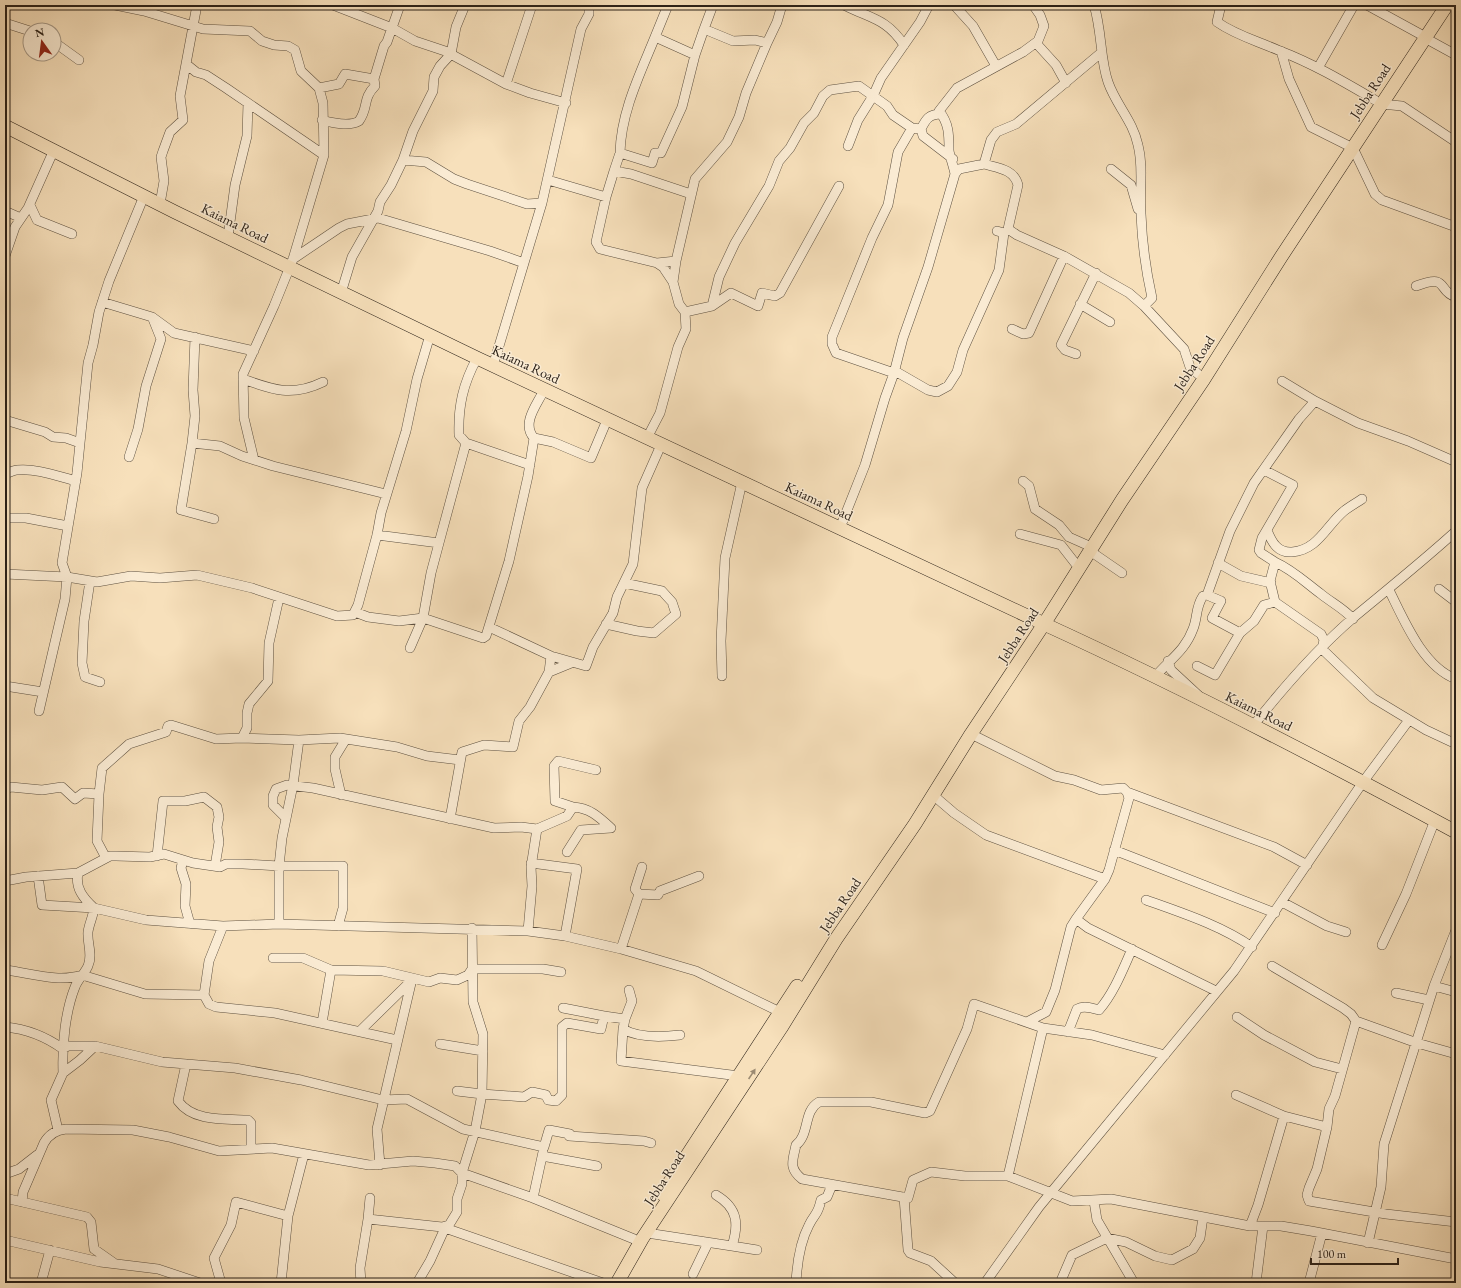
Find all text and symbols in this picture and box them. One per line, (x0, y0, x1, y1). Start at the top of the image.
north arrow (22, 22, 62, 62)
text: N (34, 24, 46, 40)
street label: Jebba Road (1345, 59, 1395, 123)
street label: Kaiama Road (198, 199, 272, 247)
street label: Jebba Road (1169, 331, 1219, 395)
street label: Kaiama Road (489, 340, 564, 388)
street label: Kaiama Road (782, 477, 857, 525)
street label: Jebba Road (993, 603, 1043, 667)
street label: Kaiama Road (1222, 687, 1296, 735)
street label: Jebba Road (815, 873, 865, 937)
one-way arrow (748, 1069, 756, 1079)
street label: Jebba Road (639, 1146, 689, 1210)
scale bar (1311, 1240, 1398, 1266)
text: 100 m (1317, 1246, 1347, 1262)

